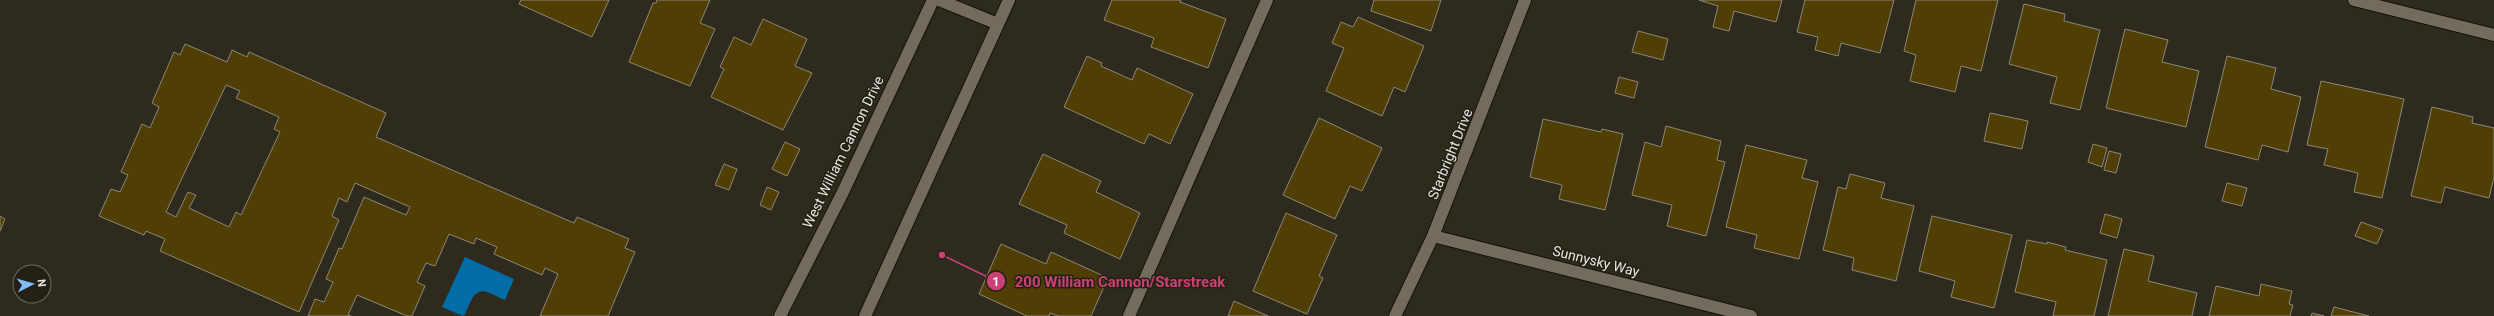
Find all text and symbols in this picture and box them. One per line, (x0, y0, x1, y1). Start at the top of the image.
street label: West William Cannon Drive (799, 73, 887, 231)
street label: Starbright Drive (1425, 106, 1475, 202)
street label: Sunnysky Way (1551, 242, 1641, 280)
north arrow (12, 264, 52, 304)
callout: 200 William Cannon/Starstreak (986, 268, 1233, 295)
text: 200 William Cannon/Starstreak (1015, 273, 1226, 291)
text: 1 (993, 275, 999, 289)
text: N (35, 278, 48, 288)

